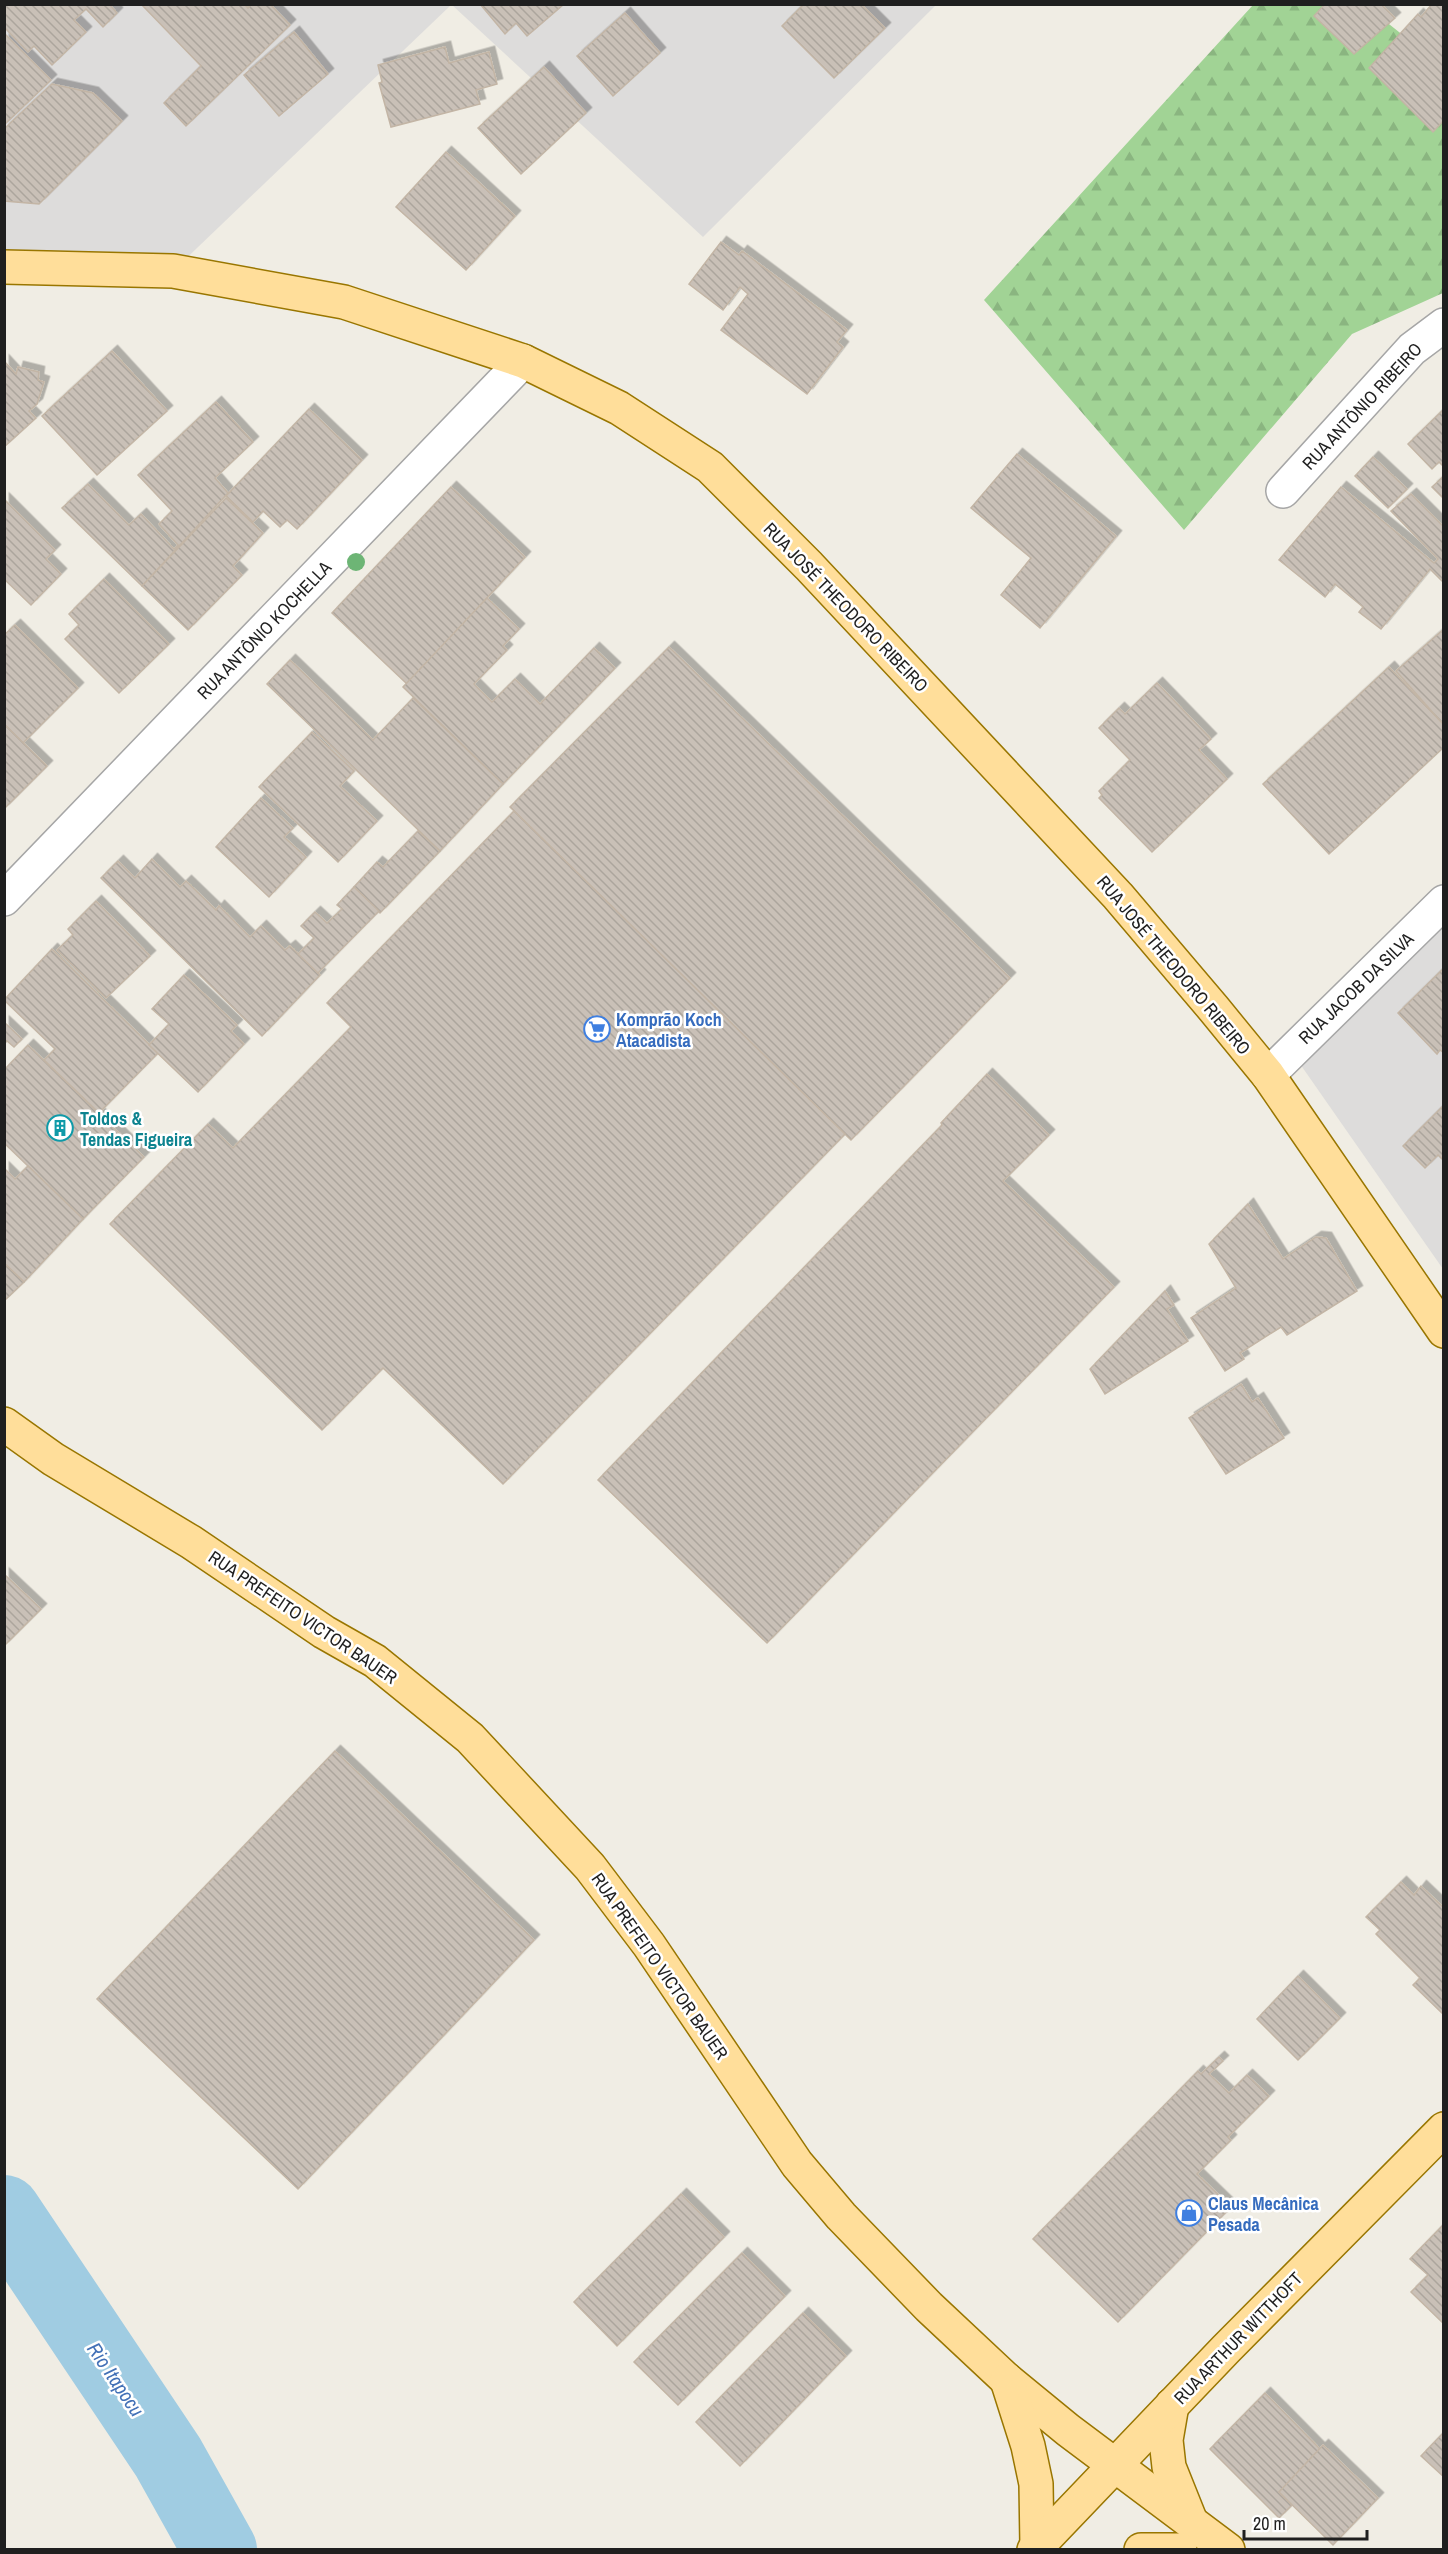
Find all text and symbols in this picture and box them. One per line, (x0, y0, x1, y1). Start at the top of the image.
street label: RUA ANTÔNIO RIBEIRO (1296, 337, 1428, 475)
street label: RUA JOSÉ THEODORO RIBEIRO (758, 517, 934, 697)
street label: RUA ANTÔNIO KOCHELLA (191, 555, 337, 705)
street label: RUA JOSÉ THEODORO RIBEIRO (1091, 870, 1257, 1060)
street label: RUA JACOB DA SILVA (1293, 926, 1419, 1050)
place label: Komprão Koch Atacadista (616, 1007, 722, 1053)
supermarket icon: Komprão Koch Atacadista (582, 1014, 612, 1044)
place label: Toldos & Tendas Figueira (80, 1106, 193, 1152)
building icon: Toldos & Tendas Figueira (45, 1113, 75, 1143)
street label: RUA PREFEITO VICTOR BAUER (204, 1544, 403, 1690)
street label: RUA PREFEITO VICTOR BAUER (586, 1868, 734, 2065)
place label: Claus Mecânica Pesada (1208, 2191, 1320, 2237)
shop icon: Claus Mecânica Pesada (1174, 2198, 1204, 2228)
street label: RUA ARTHUR WITTHOFT (1168, 2266, 1308, 2410)
water label: Rio Itapocu (81, 2337, 151, 2421)
scale bar (1244, 2503, 1367, 2541)
text: 20 m (1253, 2511, 1286, 2536)

